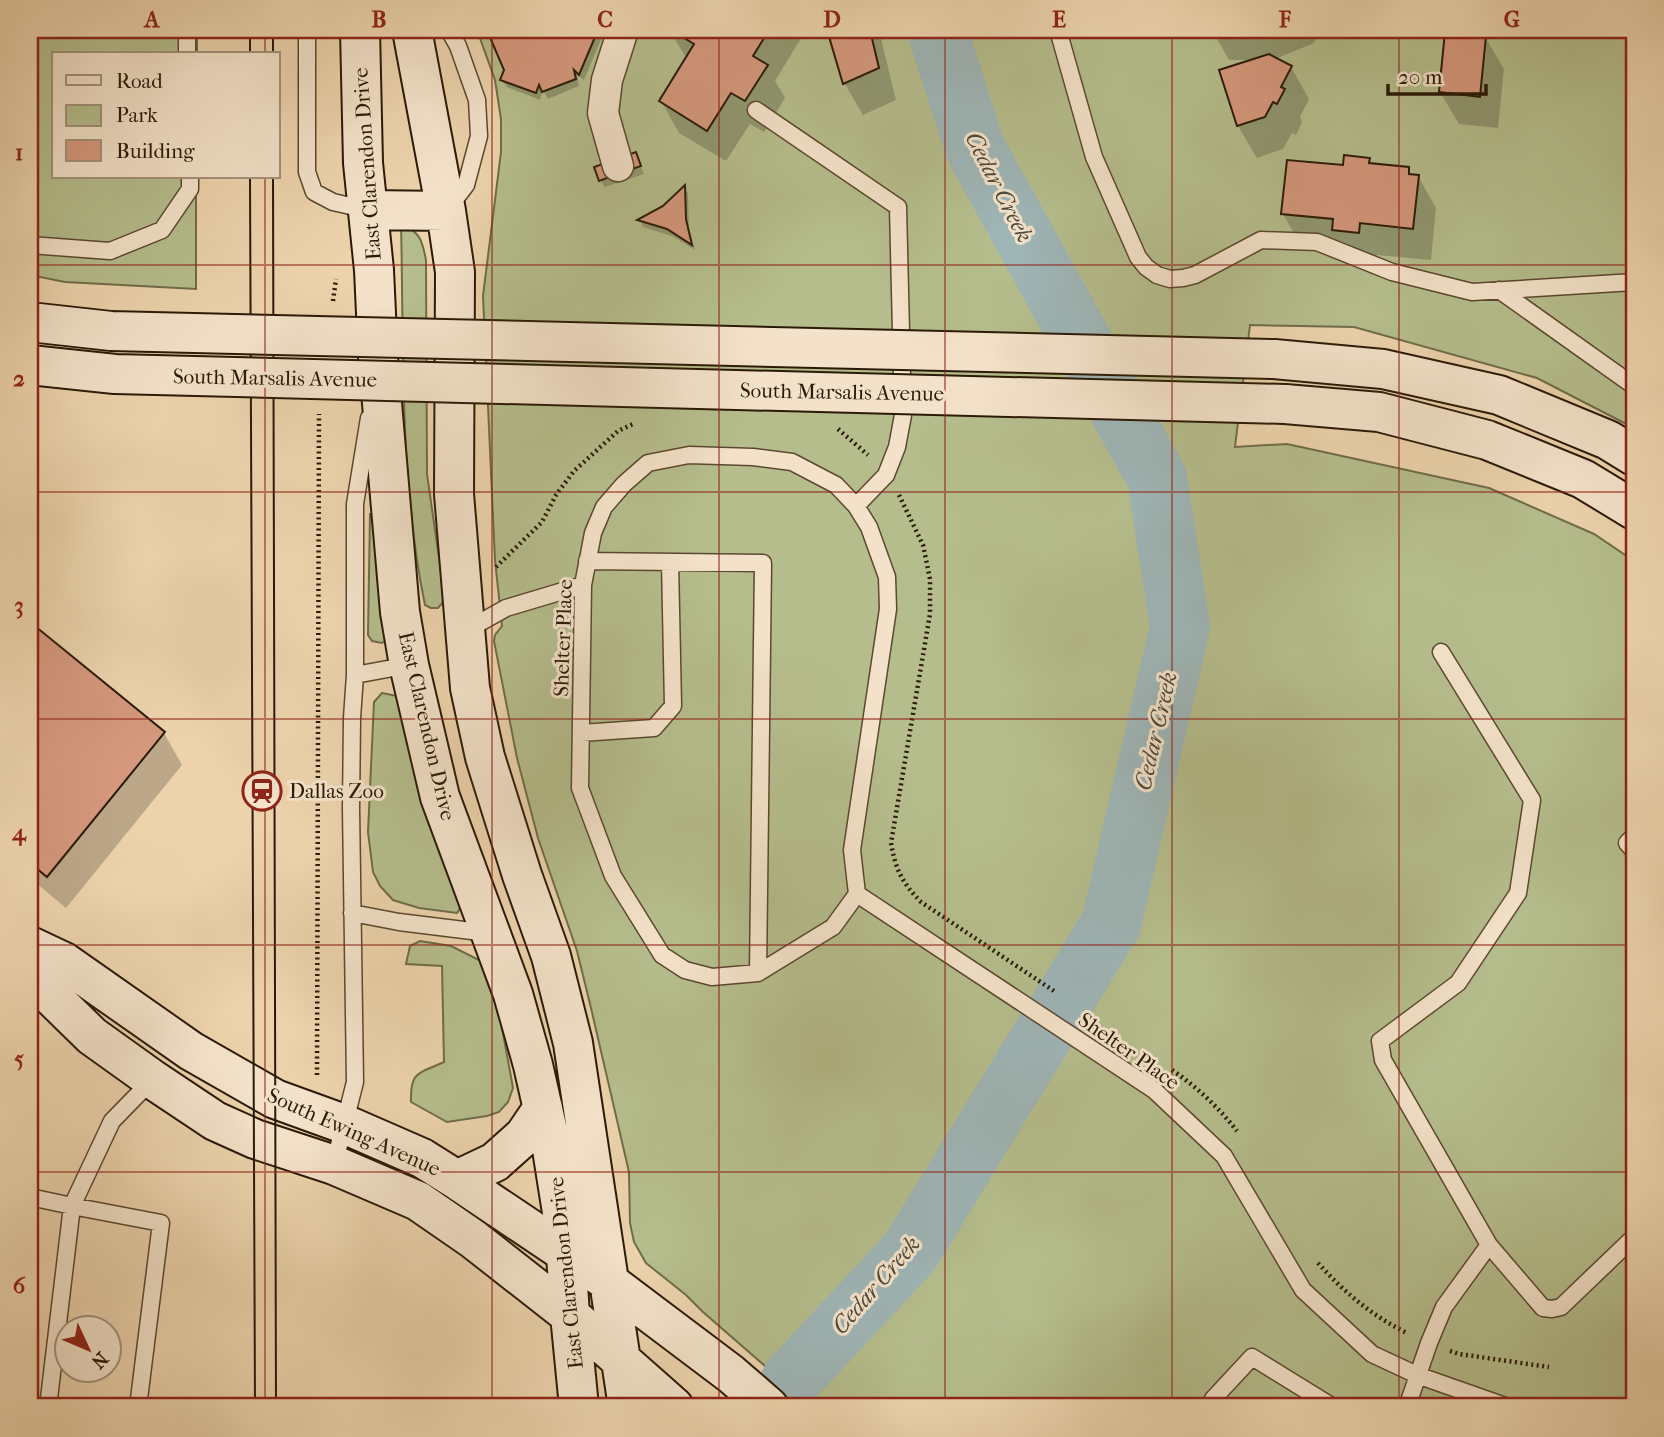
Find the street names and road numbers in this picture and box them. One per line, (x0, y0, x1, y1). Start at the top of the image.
street label: East Clarendon Drive (348, 67, 386, 261)
street label: South Marsalis Avenue (173, 364, 377, 392)
street label: South Marsalis Avenue (740, 378, 944, 406)
street label: Shelter Place (549, 579, 577, 697)
street label: East Clarendon Drive (394, 629, 460, 823)
street label: Shelter Place (1074, 1007, 1184, 1095)
street label: South Ewing Avenue (264, 1083, 444, 1181)
street label: East Clarendon Drive (544, 1176, 588, 1370)

